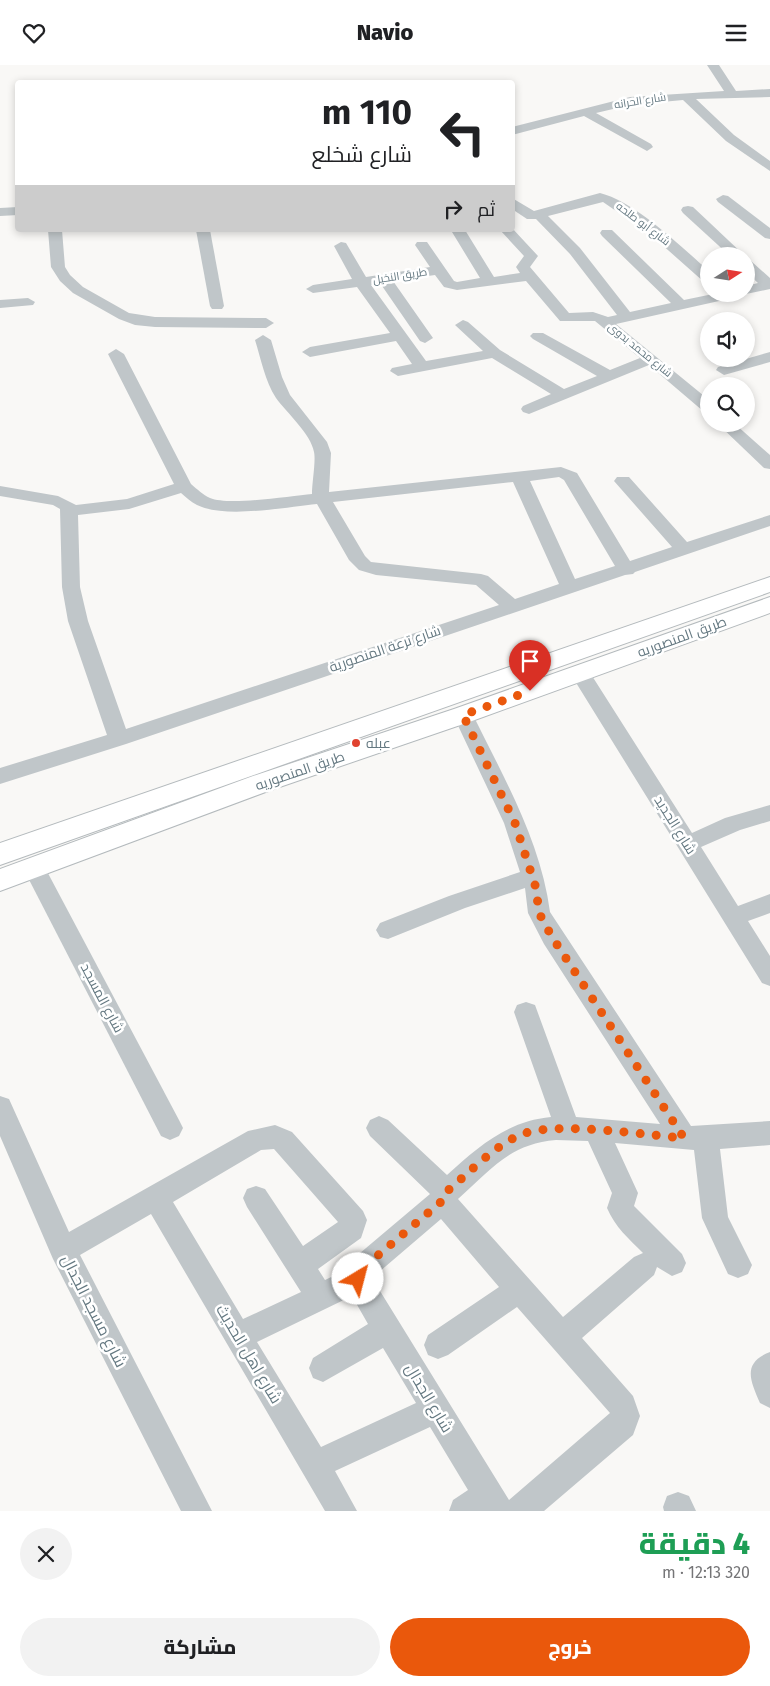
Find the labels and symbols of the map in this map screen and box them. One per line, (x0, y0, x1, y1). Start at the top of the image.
street label: شارع الحرانه (613, 90, 667, 113)
street label: شارع أبو طلحه (613, 199, 673, 249)
north arrow (700, 247, 755, 303)
street label: طريق النخيل (372, 265, 428, 287)
street label: شارع محمد بدوى (605, 320, 675, 381)
street label: طريق المنصوريه (635, 613, 729, 661)
street label: شارع ترعة المنصورية (327, 622, 443, 676)
pin (509, 640, 551, 691)
place label: عبله (366, 735, 391, 752)
marker: عبله (350, 737, 362, 749)
street label: طريق المنصوريه (253, 748, 347, 794)
street label: شارع الجديد (650, 793, 700, 857)
street label: شارع المسجد (77, 961, 127, 1035)
street label: شارع مسجد الجدال (56, 1252, 131, 1371)
position arrow (331, 1252, 383, 1304)
street label: شارع اهل الحديث (210, 1301, 286, 1408)
street label: شارع الجدال (399, 1360, 457, 1437)

